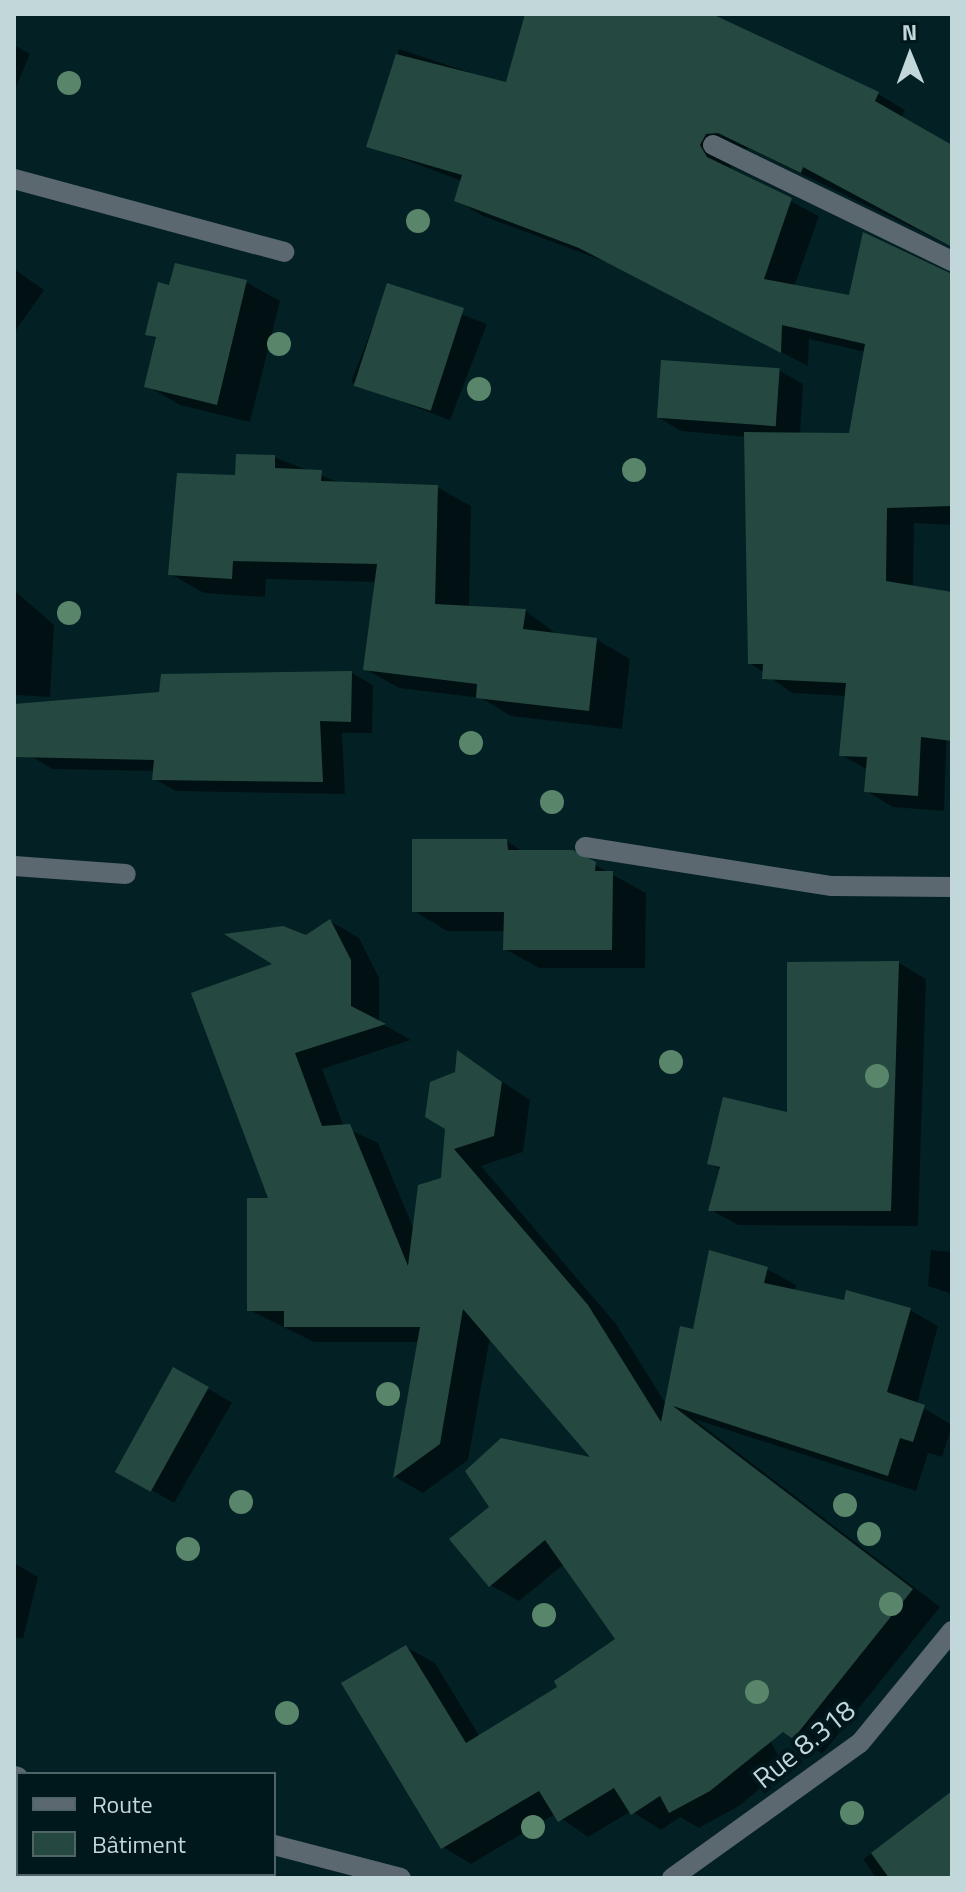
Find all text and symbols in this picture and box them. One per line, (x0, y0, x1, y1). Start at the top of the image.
text: N (902, 15, 918, 49)
north arrow (870, 16, 950, 96)
street label: Rue 8.318 (746, 1693, 862, 1795)
legend (16, 1772, 276, 1876)
text: Route (92, 1786, 153, 1822)
text: Bâtiment (92, 1826, 186, 1862)

